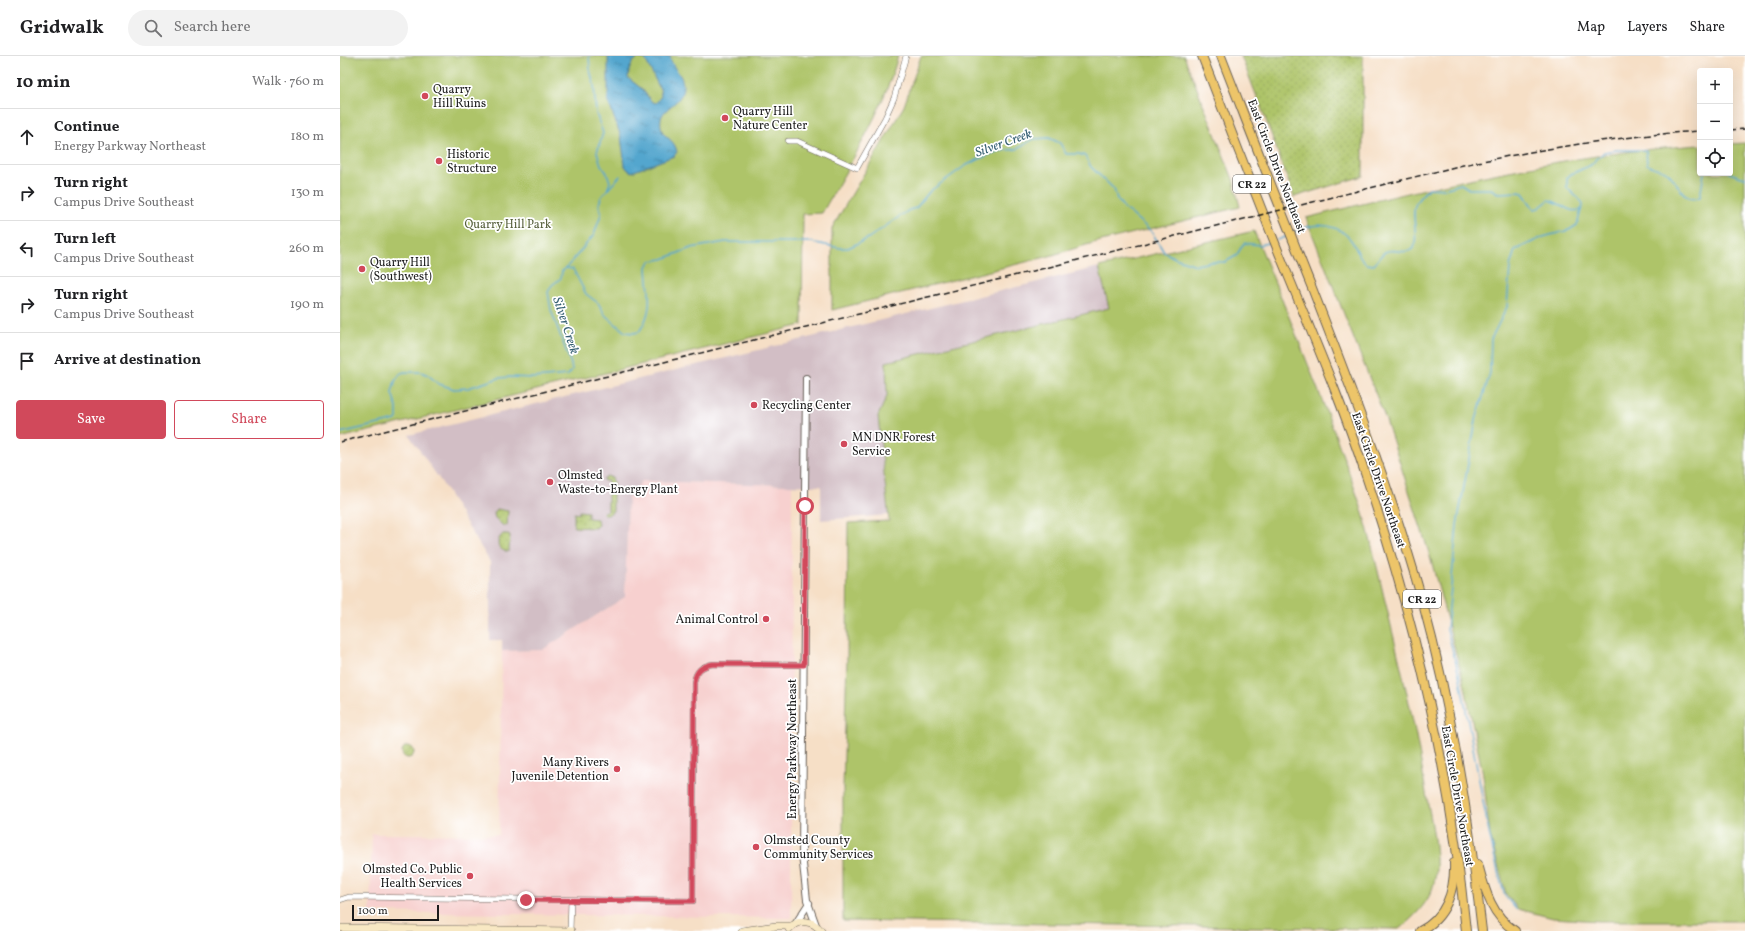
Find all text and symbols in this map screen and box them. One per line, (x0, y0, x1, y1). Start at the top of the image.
search box (128, 10, 408, 46)
text: Gridwalk (20, 15, 104, 41)
icon: search (142, 17, 164, 39)
text: Search here (174, 17, 251, 38)
text: Map (1577, 18, 1605, 37)
text: Layers (1627, 18, 1667, 37)
text: Share (1689, 18, 1725, 37)
map controls (1697, 68, 1733, 176)
button: + (1697, 68, 1733, 104)
text: 10 min (16, 71, 70, 94)
text: Walk · 760 m (252, 73, 324, 91)
place label: Quarry Hill Ruins (433, 82, 486, 112)
marker: Quarry Hill Ruins (420, 91, 430, 101)
street label: East Circle Drive Northeast (1243, 97, 1309, 236)
place label: Quarry Hill Nature Center (733, 104, 807, 134)
button: − (1697, 104, 1733, 140)
marker: Quarry Hill Nature Center (720, 113, 730, 123)
text: Continue (54, 117, 119, 138)
water label: Silver Creek (973, 125, 1035, 162)
icon: ahead (16, 126, 38, 148)
text: 180 m (290, 128, 324, 146)
text: Energy Parkway Northeast (54, 138, 206, 156)
button: locate (1697, 140, 1733, 176)
place label: Historic Structure (447, 147, 497, 177)
marker: Historic Structure (434, 156, 444, 166)
text: Turn right (54, 173, 128, 194)
road number: CR 22 (1233, 175, 1271, 193)
icon: right (16, 182, 38, 204)
text: 130 m (291, 184, 324, 202)
text: Campus Drive Southeast (54, 194, 194, 212)
park label: Quarry Hill Park (465, 217, 552, 233)
text: Turn left (54, 229, 116, 250)
icon: left (16, 238, 38, 260)
text: 260 m (289, 240, 324, 258)
text: Campus Drive Southeast (54, 250, 194, 268)
place label: Quarry Hill (Southwest) (370, 255, 432, 285)
marker: Quarry Hill (Southwest) (357, 264, 367, 274)
text: Turn right (54, 285, 128, 306)
icon: right (16, 294, 38, 316)
water label: Silver Creek (547, 295, 583, 357)
text: 190 m (290, 296, 324, 314)
text: Campus Drive Southeast (54, 306, 194, 324)
icon: arrive (16, 350, 38, 372)
text: Arrive at destination (54, 350, 201, 371)
place label: Recycling Center (762, 398, 851, 414)
button: Save (16, 400, 166, 439)
button: Share (174, 400, 324, 439)
marker: Recycling Center (749, 400, 759, 410)
street label: East Circle Drive Northeast (1347, 410, 1409, 550)
place label: MN DNR Forest Service (852, 430, 935, 460)
marker: MN DNR Forest Service (839, 439, 849, 449)
place label: Olmsted Waste-to-Energy Plant (558, 468, 678, 498)
marker: Olmsted Waste-to-Energy Plant (545, 477, 555, 487)
route start (796, 497, 814, 515)
road number: CR 22 (1403, 590, 1441, 608)
place label: Animal Control (676, 612, 758, 628)
marker: Animal Control (761, 614, 771, 624)
street label: Energy Parkway Northeast (785, 679, 801, 819)
street label: East Circle Drive Northeast (1437, 725, 1477, 868)
place label: Many Rivers Juvenile Detention (512, 755, 609, 785)
marker: Many Rivers Juvenile Detention (612, 764, 622, 774)
place label: Olmsted County Community Services (764, 833, 873, 863)
marker: Olmsted County Community Services (751, 842, 761, 852)
place label: Olmsted Co. Public Health Services (363, 862, 462, 892)
marker: Olmsted Co. Public Health Services (465, 871, 475, 881)
route end (517, 891, 535, 909)
scale bar (352, 903, 439, 922)
text: 100 m (358, 904, 388, 919)

